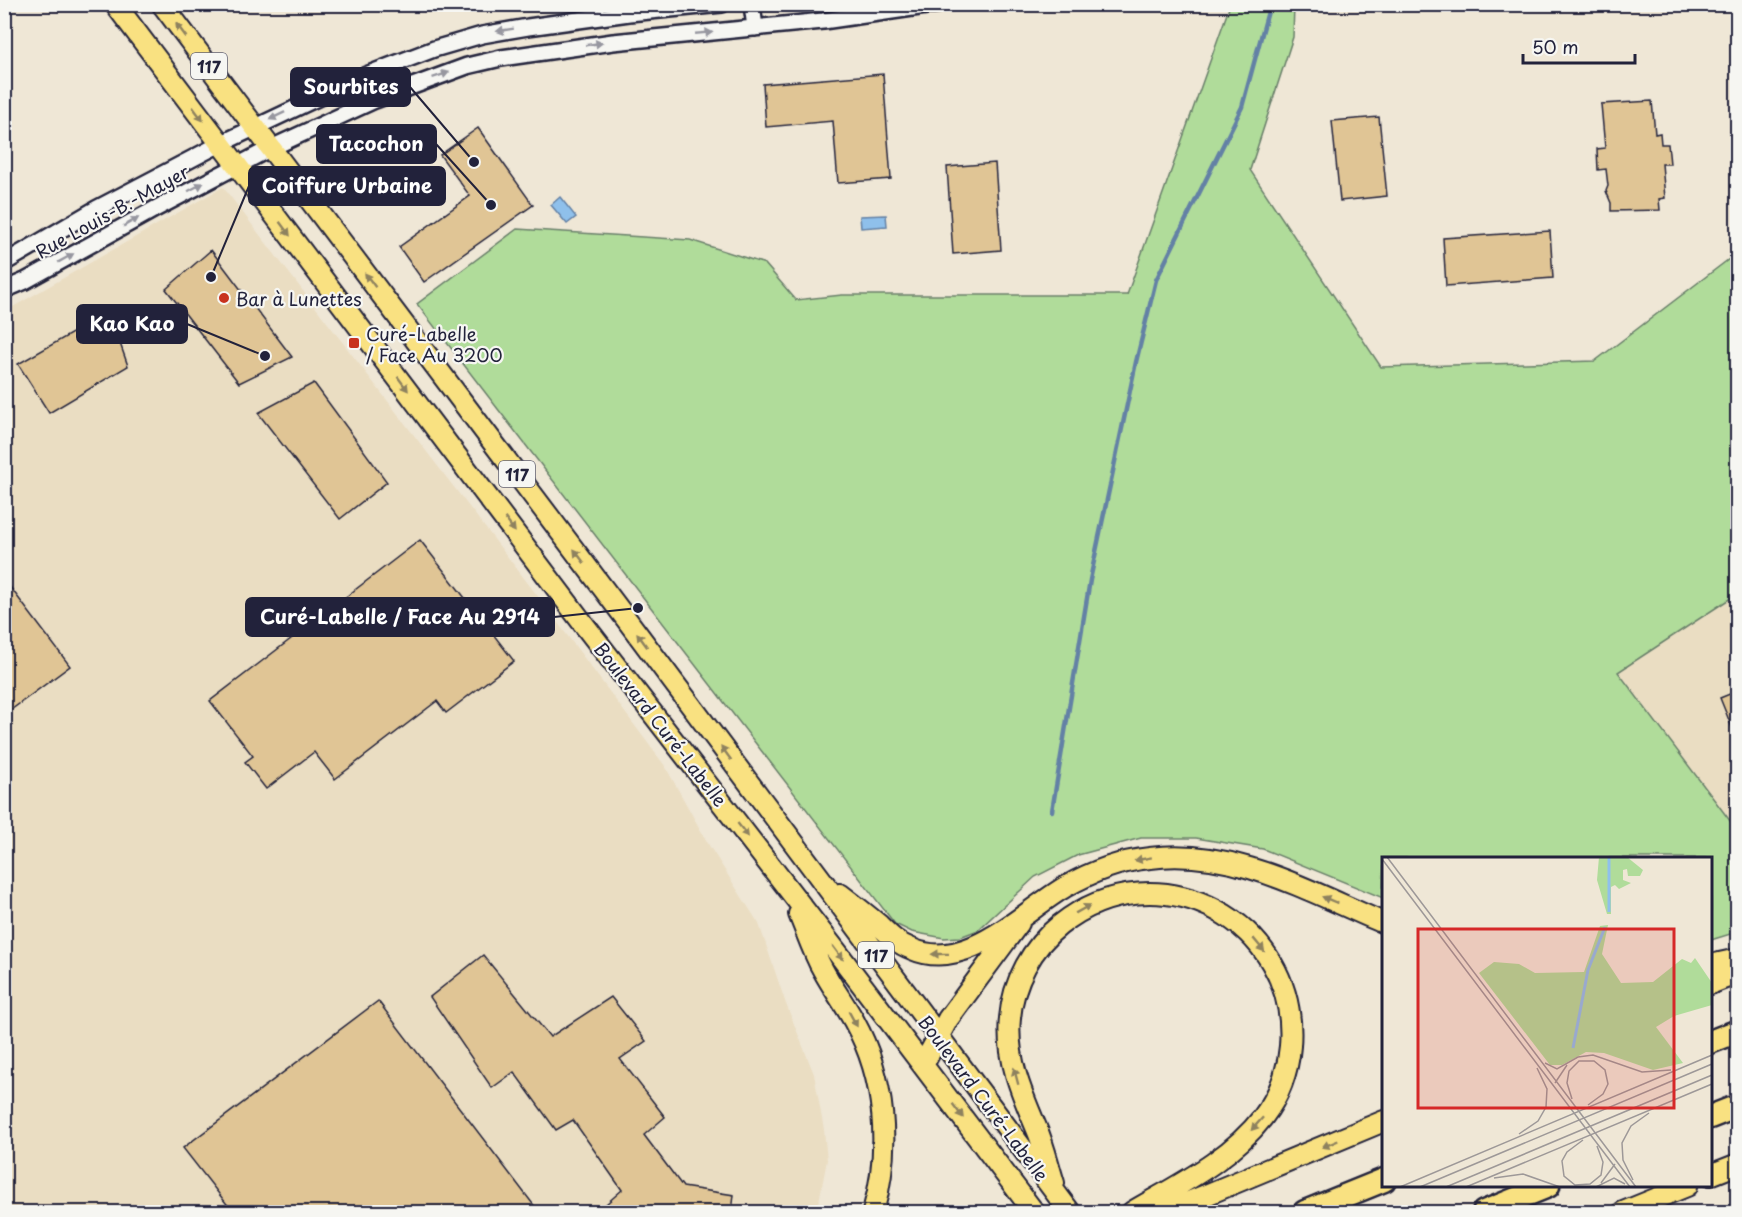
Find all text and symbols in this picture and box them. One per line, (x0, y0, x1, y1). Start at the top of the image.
one-way arrow (175, 22, 188, 38)
one-way arrow (495, 26, 514, 35)
scale bar (1523, 27, 1636, 65)
one-way arrow (694, 28, 713, 38)
text: 50 m (1532, 33, 1579, 60)
one-way arrow (585, 40, 604, 49)
road number: 117 (191, 53, 227, 79)
callout: Sourbites (291, 68, 410, 106)
one-way arrow (432, 70, 450, 80)
text: Sourbites (304, 71, 399, 101)
one-way arrow (192, 106, 204, 122)
one-way arrow (269, 111, 286, 121)
callout: Tacochon (317, 125, 436, 163)
text: Tacochon (329, 128, 423, 158)
street label: Rue Louis-B.-Mayer (30, 157, 194, 265)
callout: Coiffure Urbaine (249, 167, 445, 205)
text: Coiffure Urbaine (262, 170, 432, 200)
one-way arrow (188, 182, 205, 192)
one-way arrow (123, 217, 139, 228)
one-way arrow (279, 221, 291, 237)
one-way arrow (58, 253, 75, 263)
one-way arrow (364, 272, 376, 288)
place label: Bar à Lunettes (236, 285, 362, 312)
marker: Bar à Lunettes (217, 291, 231, 305)
callout: Kao Kao (77, 305, 187, 343)
text: Kao Kao (90, 308, 174, 338)
place label: Curé-Labelle / Face Au 3200 (366, 320, 503, 368)
marker: Curé-Labelle / Face Au 3200 (347, 336, 361, 350)
one-way arrow (397, 376, 410, 392)
road number: 117 (499, 461, 535, 487)
one-way arrow (504, 517, 516, 533)
one-way arrow (573, 549, 585, 564)
callout: Curé-Labelle / Face Au 2914 (246, 598, 554, 636)
text: Curé-Labelle / Face Au 2914 (260, 601, 540, 631)
one-way arrow (636, 633, 648, 649)
street label: Boulevard Curé-Labelle (588, 636, 734, 812)
one-way arrow (720, 746, 732, 762)
one-way arrow (737, 823, 749, 838)
one-way arrow (1133, 855, 1152, 864)
inset map (1382, 857, 1712, 1187)
one-way arrow (1320, 895, 1338, 905)
one-way arrow (1075, 904, 1092, 914)
one-way arrow (1252, 937, 1265, 952)
road number: 117 (858, 942, 894, 968)
one-way arrow (831, 945, 843, 960)
one-way arrow (930, 950, 949, 959)
street label: Boulevard Curé-Labelle (912, 1009, 1056, 1187)
one-way arrow (848, 1011, 858, 1028)
one-way arrow (1011, 1066, 1021, 1085)
one-way arrow (951, 1104, 963, 1119)
one-way arrow (1250, 1116, 1264, 1131)
one-way arrow (1320, 1139, 1338, 1149)

